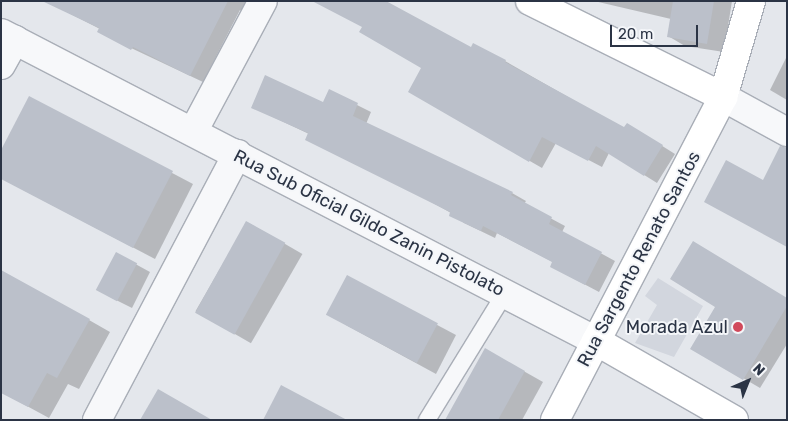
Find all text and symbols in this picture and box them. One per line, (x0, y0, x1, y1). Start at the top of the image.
scale bar (613, 15, 700, 47)
text: 20 m (618, 25, 653, 43)
street label: Rua Sub Oficial Gildo Zanin Pistolato (230, 145, 508, 301)
street label: Rua Sargento Renato Santos (573, 148, 705, 370)
place label: Morada Azul (625, 316, 728, 338)
marker: Morada Azul (732, 321, 744, 333)
north arrow (723, 356, 773, 406)
text: N (749, 360, 768, 379)

